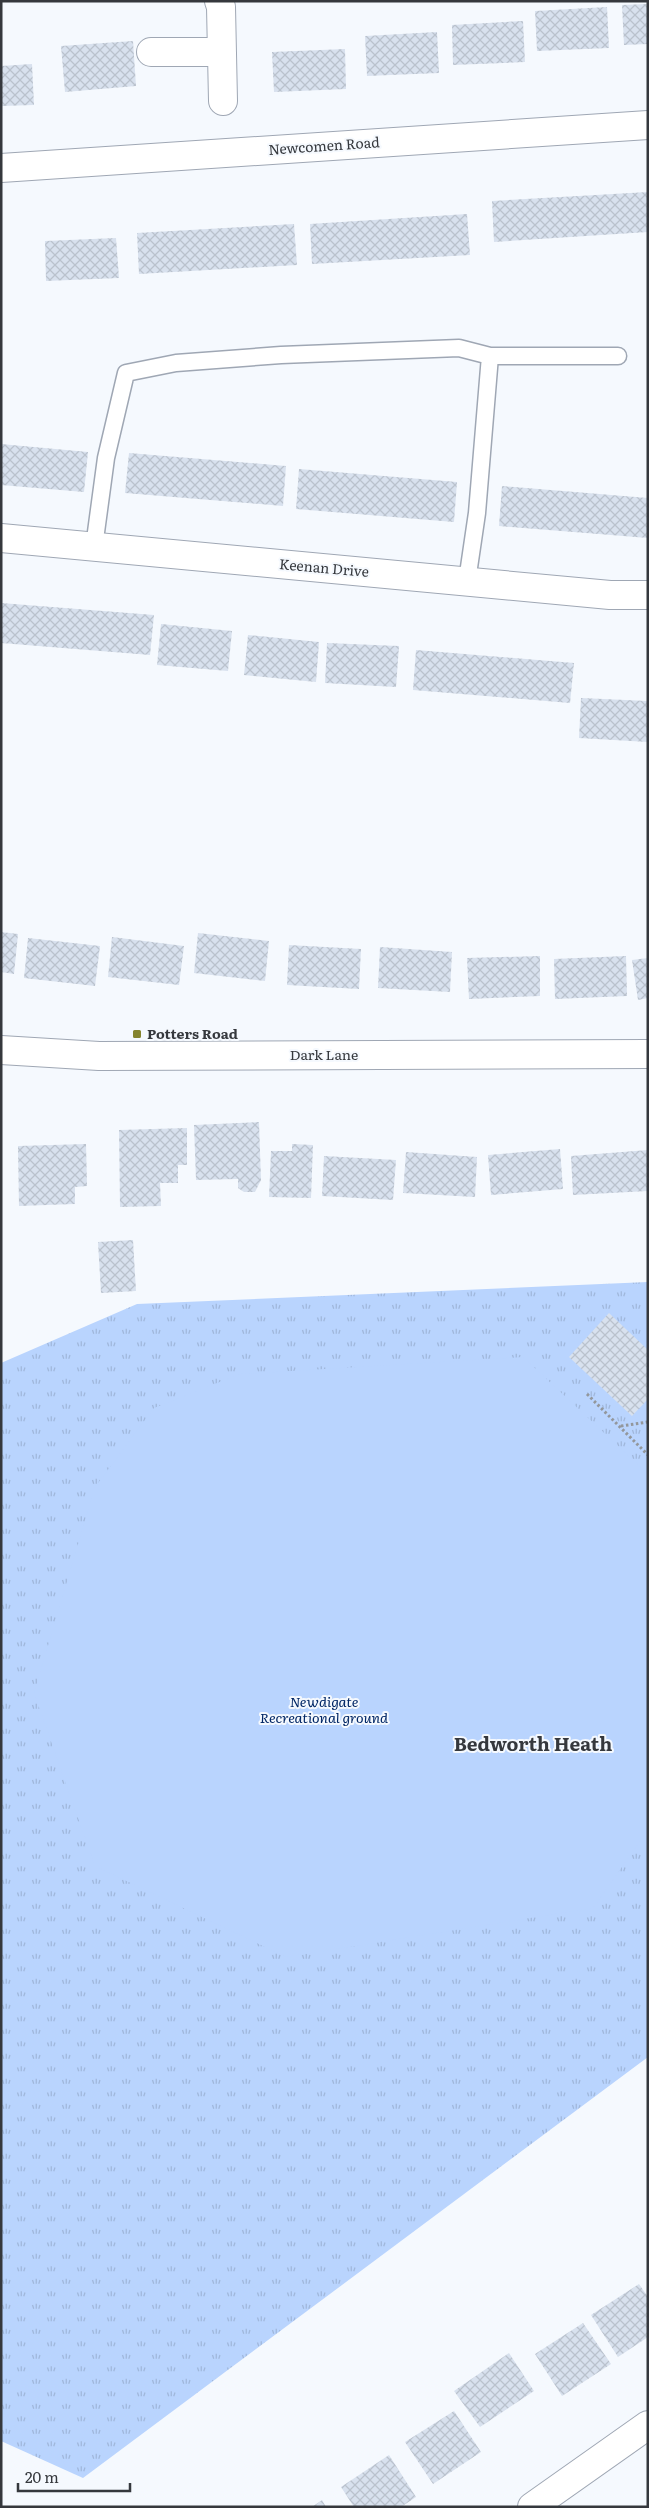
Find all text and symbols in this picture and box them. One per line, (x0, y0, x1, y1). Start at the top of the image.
street label: Newcomen Road (268, 131, 381, 159)
street label: Keenan Drive (278, 553, 370, 581)
place label: Potters Road (147, 1023, 238, 1043)
marker: Potters Road (131, 1028, 143, 1040)
street label: Dark Lane (290, 1044, 358, 1064)
park label: Newdigate Recreational ground (260, 1691, 388, 1727)
district label: Bedworth Heath (454, 1729, 612, 1757)
scale bar (18, 2460, 130, 2492)
text: 20 m (25, 2465, 59, 2488)

